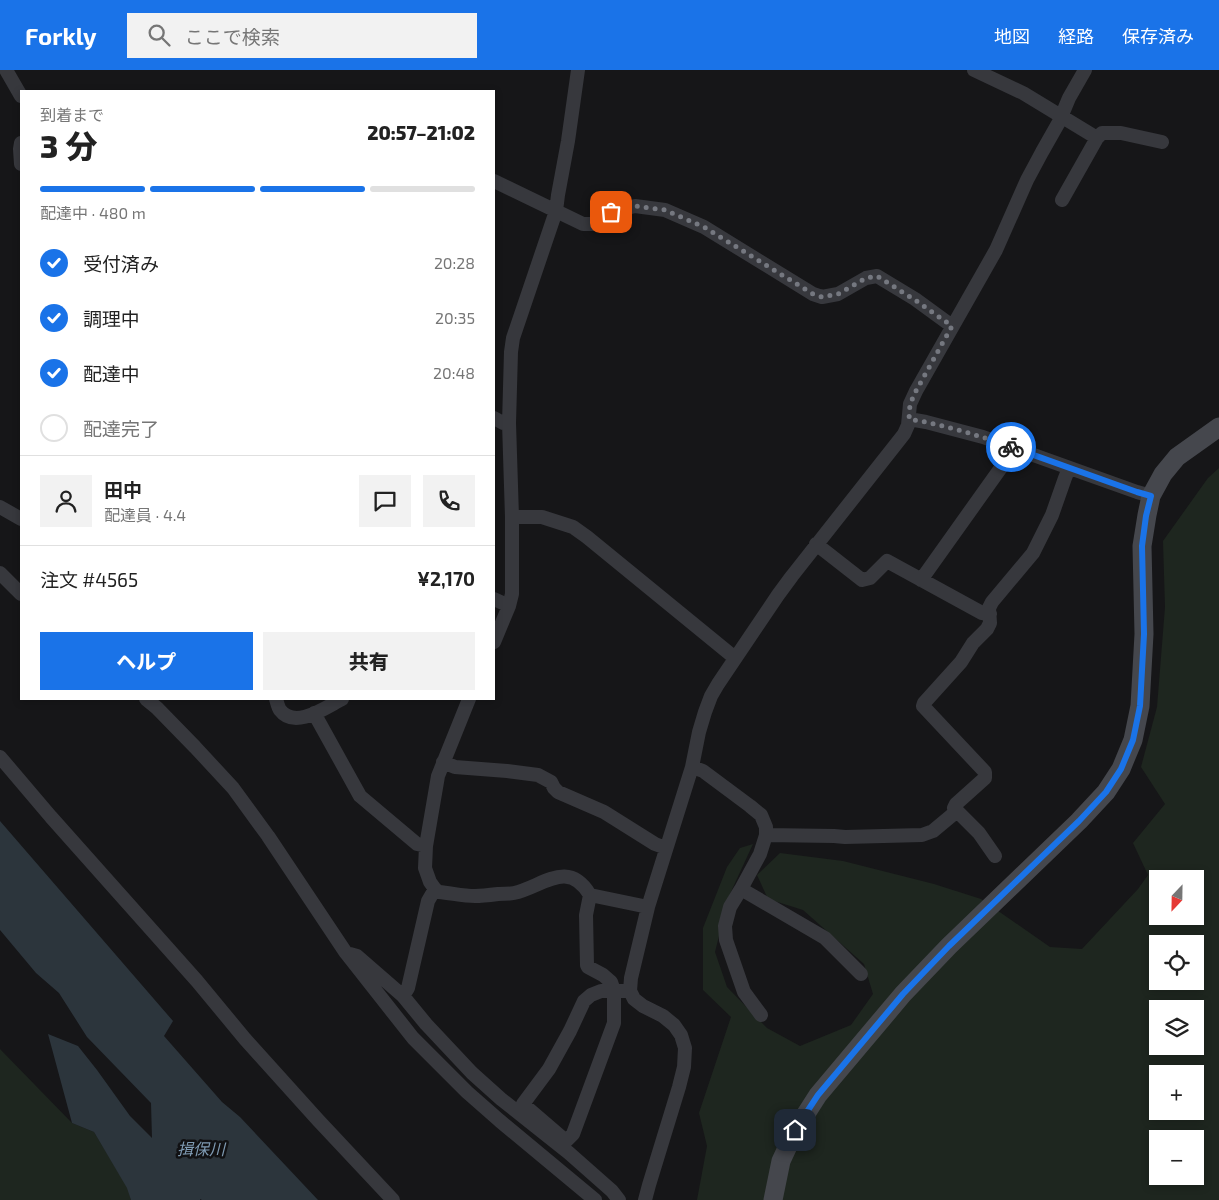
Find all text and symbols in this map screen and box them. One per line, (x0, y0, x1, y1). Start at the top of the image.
search box (127, 13, 477, 58)
text: Forkly (25, 21, 97, 50)
icon: search (145, 21, 173, 49)
text: ここで検索 (185, 25, 280, 48)
text: 地図 (994, 25, 1030, 47)
text: 経路 (1058, 25, 1094, 47)
text: 保存済み (1122, 25, 1194, 47)
text: 到着まで (40, 105, 104, 124)
text: 20:57–21:02 (367, 121, 475, 144)
text: 3 分 (40, 126, 97, 164)
pin (590, 191, 632, 233)
icon: bag (597, 198, 625, 226)
text: 配達中 · 480 m (40, 203, 146, 222)
icon: check (40, 249, 68, 277)
text: 受付済み (83, 252, 159, 275)
text: 20:28 (434, 253, 475, 272)
icon: check (40, 304, 68, 332)
text: 調理中 (83, 307, 140, 330)
text: 20:35 (435, 308, 475, 327)
icon: check (40, 359, 68, 387)
text: 配達中 (83, 362, 140, 385)
text: 20:48 (433, 363, 475, 382)
text: 配達完了 (83, 417, 159, 440)
courier (986, 422, 1036, 472)
icon: bike (997, 433, 1025, 461)
button: person (40, 475, 92, 527)
button: chat (359, 475, 411, 527)
button: phone (423, 475, 475, 527)
text: 田中 (104, 478, 142, 501)
text: 配達員 · 4.4 (104, 505, 186, 524)
text: ¥2,170 (417, 567, 475, 590)
text: 注文 #4565 (40, 568, 138, 591)
button: ヘルプ (40, 632, 253, 690)
button: 共有 (263, 632, 475, 690)
north arrow (1149, 870, 1204, 925)
map controls (1149, 870, 1204, 1185)
button: locate (1149, 935, 1204, 990)
button: layers (1149, 1000, 1204, 1055)
button: + (1149, 1065, 1204, 1120)
pin (774, 1109, 816, 1151)
icon: home (781, 1116, 809, 1144)
button: − (1149, 1130, 1204, 1185)
water label: 揖保川 (177, 1139, 227, 1158)

